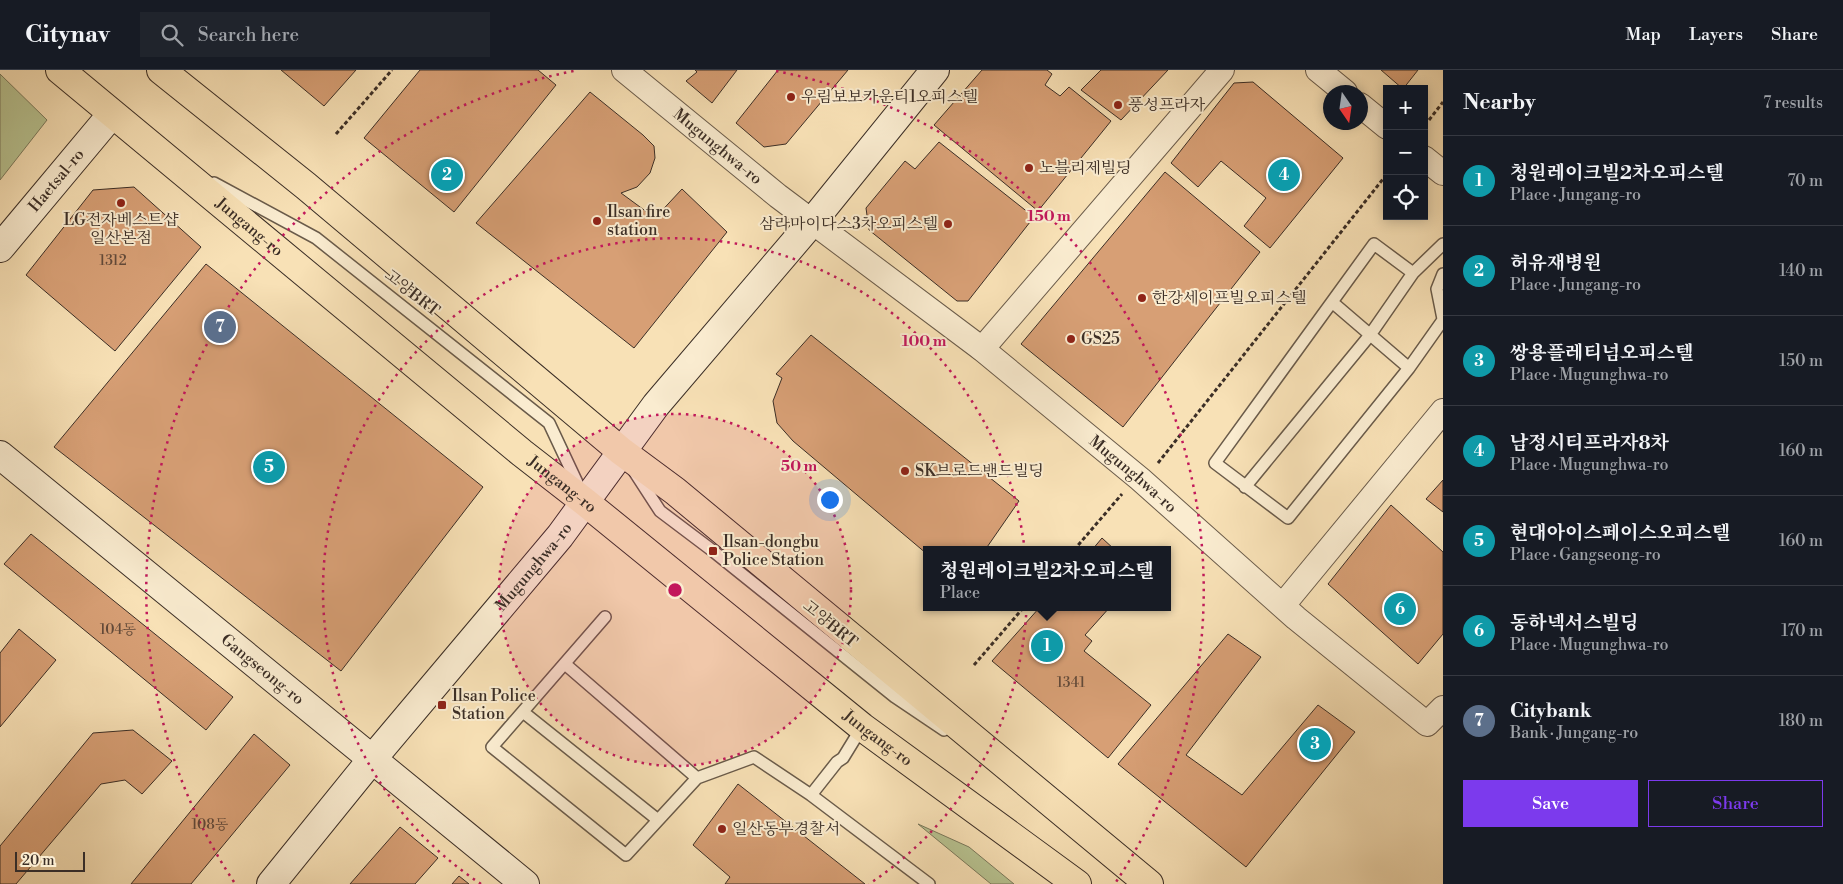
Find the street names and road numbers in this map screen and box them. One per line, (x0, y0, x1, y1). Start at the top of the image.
street label: Mugunghwa-ro (669, 104, 766, 189)
street label: Haetsal-ro (24, 145, 89, 216)
street label: Jungang-ro (211, 193, 287, 261)
street label: 고양BRT (380, 265, 444, 321)
street label: Mugunghwa-ro (1085, 431, 1181, 517)
street label: Jungang-ro (523, 451, 601, 517)
street label: Mugunghwa-ro (491, 519, 577, 615)
street label: 고양BRT (799, 596, 861, 652)
street label: Gangseong-ro (217, 630, 308, 709)
street label: Jungang-ro (838, 705, 916, 771)

